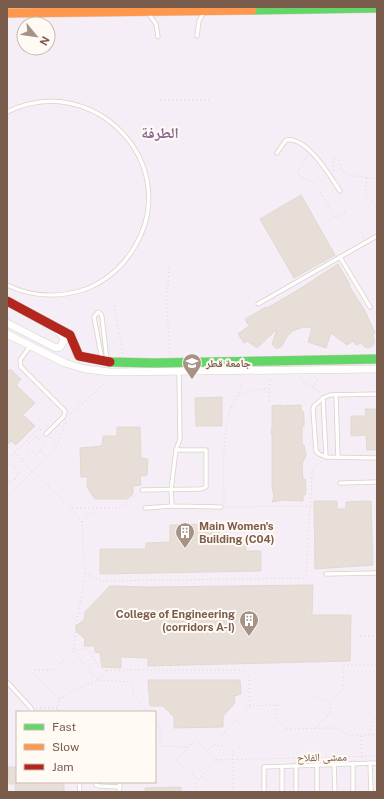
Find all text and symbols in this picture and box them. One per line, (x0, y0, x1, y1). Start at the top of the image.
north arrow (16, 16, 56, 56)
text: N (37, 34, 52, 48)
district label: الطرفة (141, 124, 179, 141)
school or university icon: جامعة قطر (181, 352, 203, 380)
place label: جامعة قطر (205, 357, 251, 370)
place label: Main Women's Building (C04) (199, 520, 275, 545)
building icon: Main Women's Building (C04) (174, 521, 196, 549)
place label: College of Engineering (corridors A-I) (116, 608, 235, 633)
building icon: College of Engineering (corridors A-I) (238, 609, 260, 637)
legend (16, 711, 156, 783)
text: Fast (52, 720, 77, 734)
text: Slow (52, 740, 80, 754)
street label: ممشى الفلاح (297, 751, 347, 764)
text: Jam (52, 760, 74, 774)

